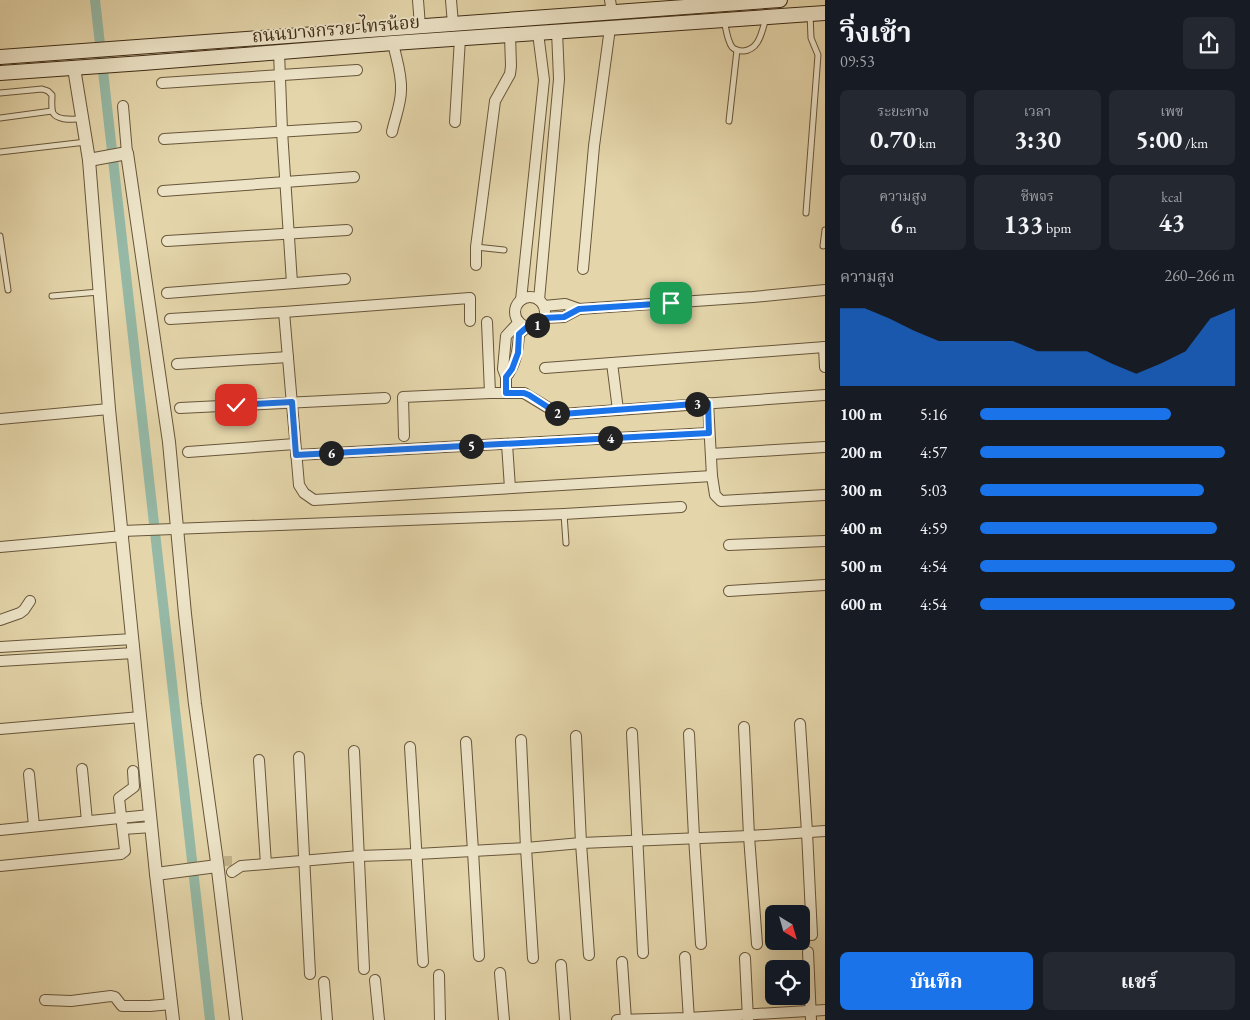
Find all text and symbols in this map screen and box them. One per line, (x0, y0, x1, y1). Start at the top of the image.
street label: ถนนบางกรวย-ไทรน้อย (251, 10, 421, 47)
text: วิ่งเช้า (840, 14, 912, 50)
button: share (1183, 17, 1235, 69)
text: 09:53 (840, 51, 875, 72)
text: ระยะทาง (877, 102, 929, 120)
text: เวลา (1024, 102, 1051, 120)
text: เพซ (1160, 102, 1184, 120)
text: 0.70 (870, 123, 916, 155)
text: 3:30 (1014, 123, 1061, 155)
text: 5:00 (1136, 123, 1182, 155)
text: km (916, 134, 936, 152)
text: /km (1182, 134, 1208, 152)
text: ความสูง (879, 187, 927, 205)
text: ชีพจร (1021, 187, 1054, 205)
text: kcal (1161, 188, 1182, 206)
text: 43 (1159, 206, 1185, 238)
text: 6 (890, 208, 903, 240)
text: 133 (1004, 208, 1043, 240)
text: m (903, 219, 917, 237)
text: bpm (1043, 219, 1071, 237)
text: 260–266 m (1164, 265, 1235, 286)
text: ความสูง (840, 266, 895, 287)
pin (650, 282, 692, 324)
icon: arrive (657, 289, 685, 317)
pin: 1 (524, 312, 550, 338)
text: 1 (534, 316, 541, 334)
pin (215, 384, 257, 426)
icon: check (222, 391, 250, 419)
pin: 3 (684, 392, 710, 416)
text: 3 (694, 395, 701, 413)
pin: 2 (544, 400, 570, 426)
text: 2 (554, 404, 561, 422)
text: 100 m (840, 404, 882, 425)
text: 5:16 (920, 404, 947, 425)
pin: 4 (598, 426, 622, 450)
text: 4 (607, 429, 614, 447)
pin: 5 (458, 434, 484, 458)
text: 5 (468, 437, 475, 455)
pin: 6 (318, 440, 344, 466)
text: 200 m (840, 442, 882, 463)
text: 4:57 (920, 442, 947, 463)
text: 6 (328, 444, 335, 462)
text: 300 m (840, 480, 882, 501)
text: 5:03 (920, 480, 947, 501)
text: 400 m (840, 518, 882, 539)
text: 4:59 (920, 518, 947, 539)
text: 500 m (840, 556, 882, 577)
text: 4:54 (920, 556, 947, 577)
text: 600 m (840, 594, 882, 615)
text: 4:54 (920, 594, 947, 615)
north arrow (765, 905, 810, 950)
map controls (765, 905, 810, 1005)
button: บันทึก (840, 952, 1033, 1010)
button: แชร์ (1043, 952, 1235, 1010)
button: locate (765, 960, 810, 1005)

